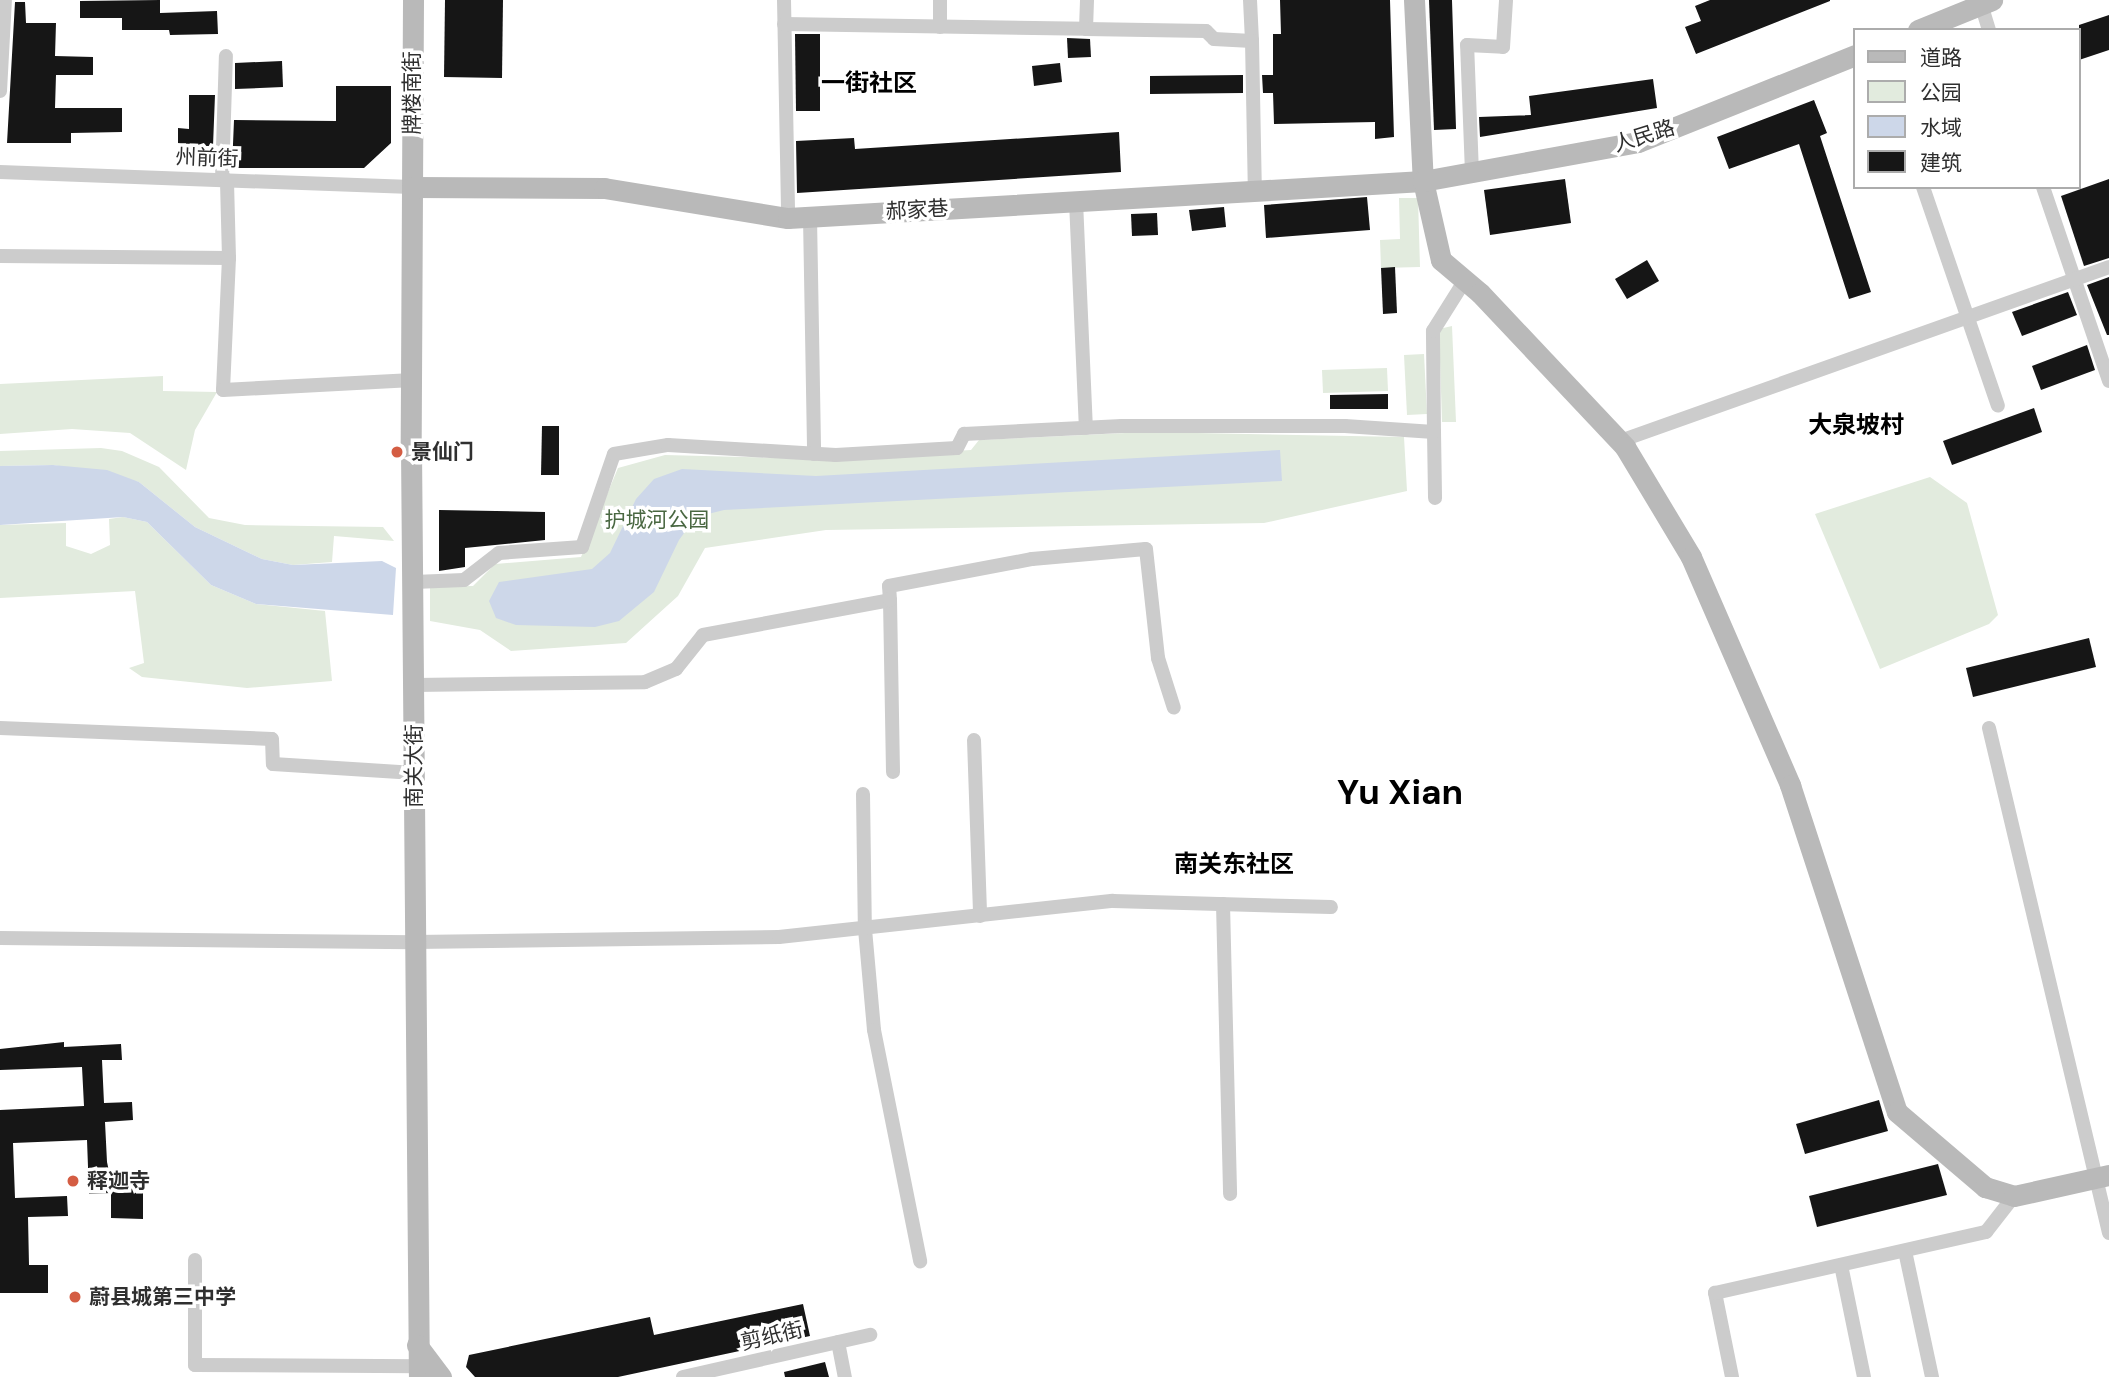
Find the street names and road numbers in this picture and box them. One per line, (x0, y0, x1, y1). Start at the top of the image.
street label: 牌楼南街 (399, 51, 425, 135)
street label: 人民路 (1610, 115, 1678, 157)
street label: 州前街 (175, 144, 239, 172)
street label: 郝家巷 (885, 196, 949, 224)
street label: 南关大街 (401, 724, 427, 808)
street label: 剪纸街 (738, 1317, 806, 1355)

